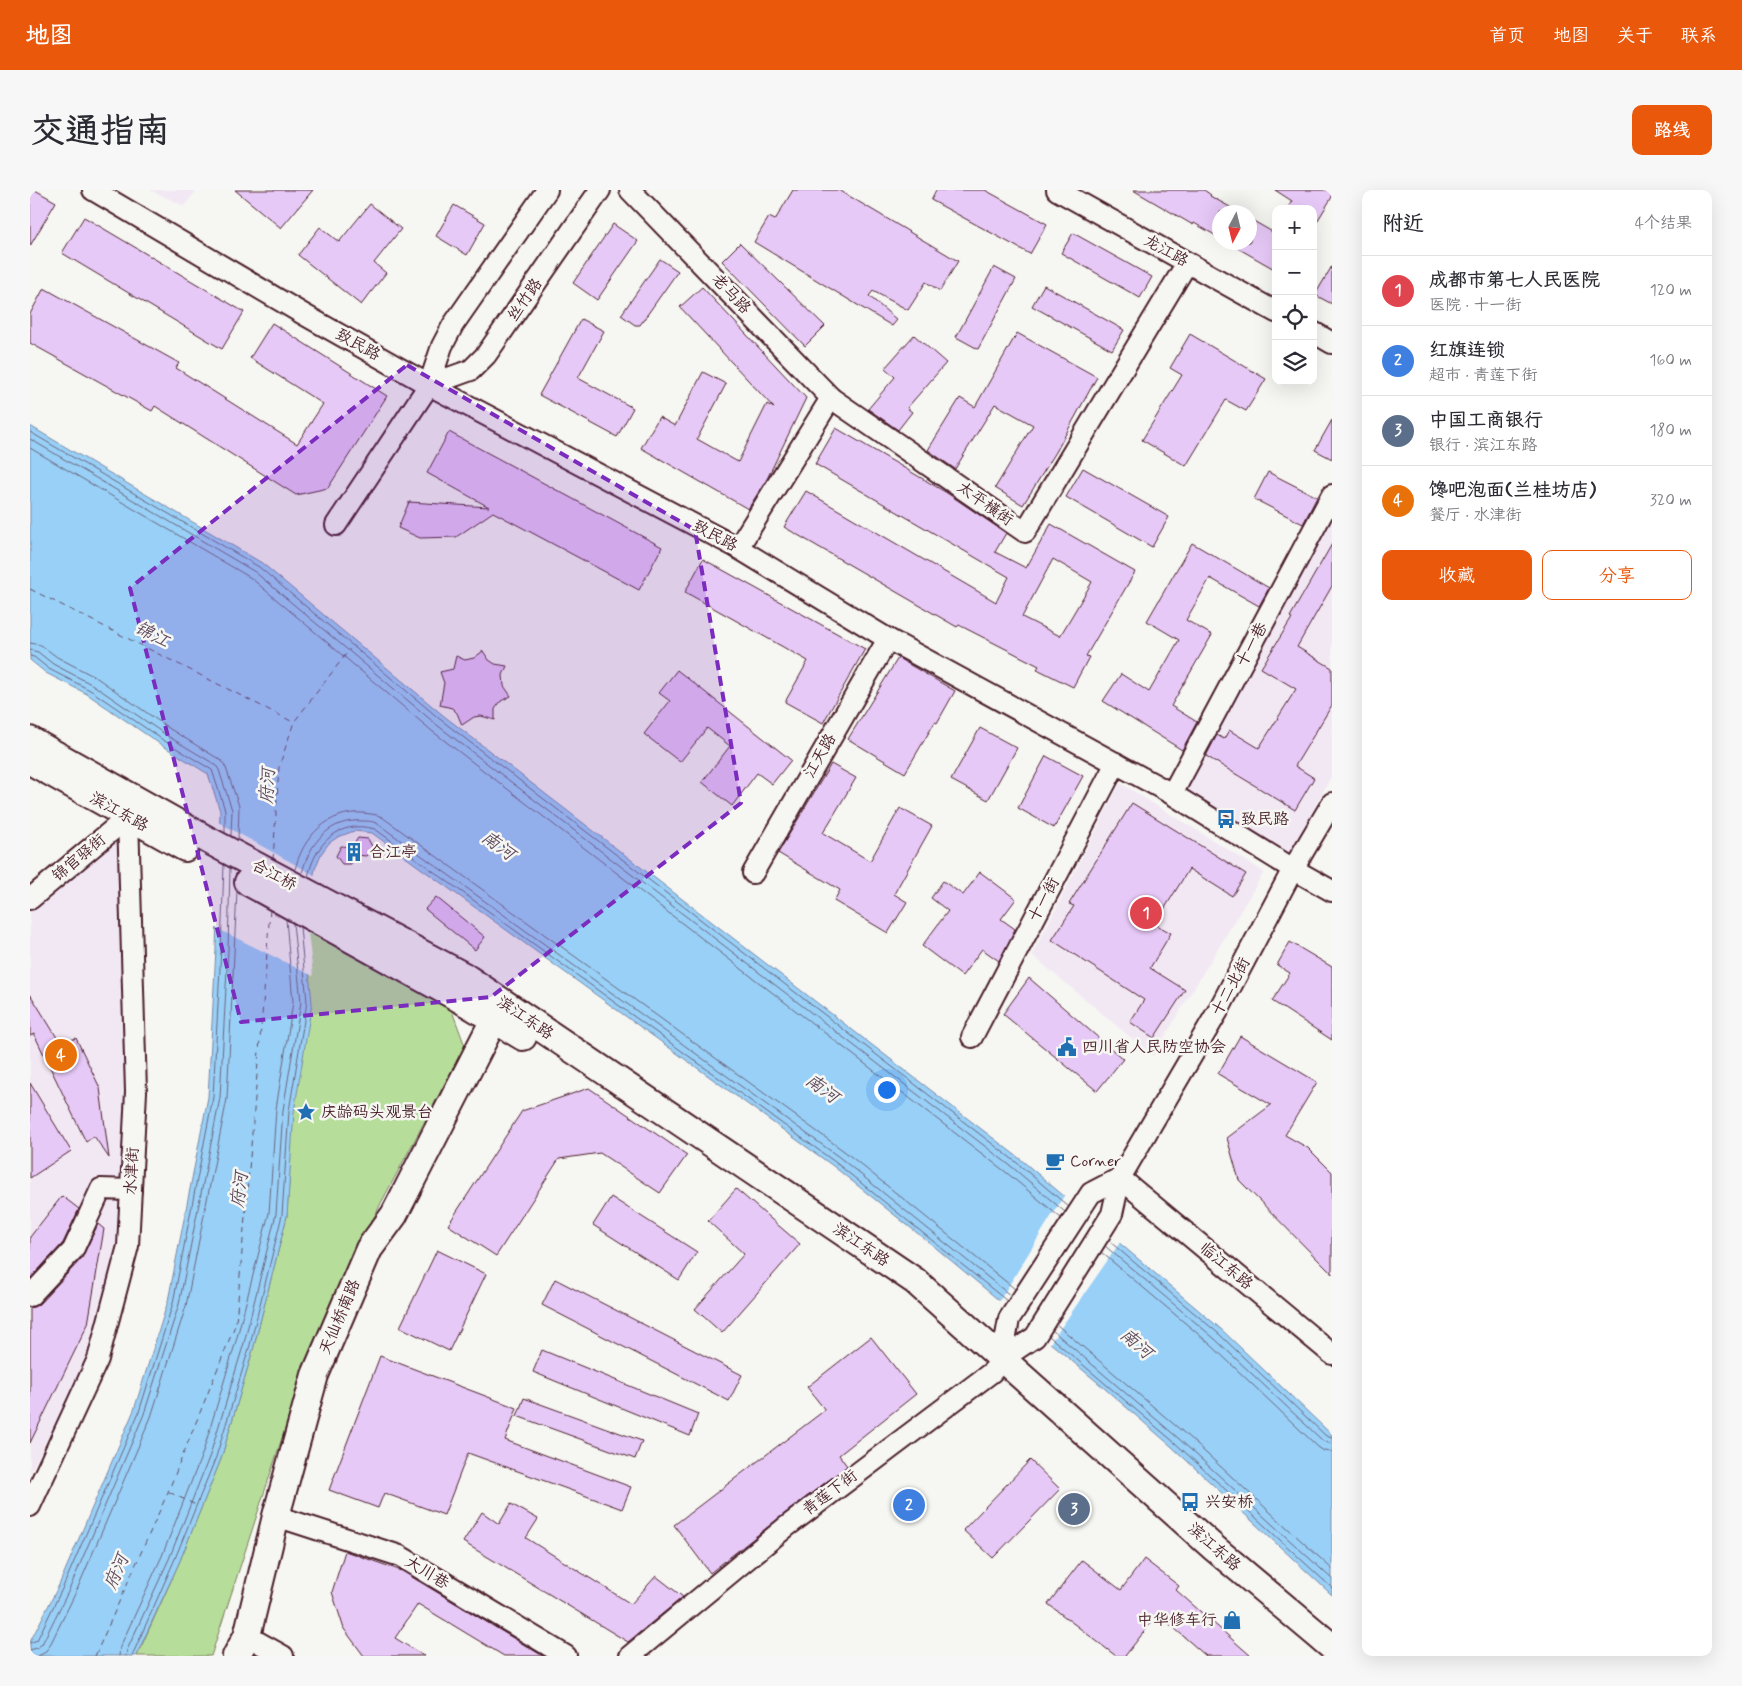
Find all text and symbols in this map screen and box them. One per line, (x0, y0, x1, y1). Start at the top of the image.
text: 地图 (25, 21, 73, 52)
text: 首页 (1489, 24, 1525, 48)
text: 地图 (1553, 24, 1589, 48)
text: 关于 (1617, 24, 1653, 48)
text: 联系 (1681, 24, 1717, 48)
button: 路线 (1632, 105, 1712, 155)
text: 交通指南 (30, 109, 170, 155)
north arrow (1212, 205, 1257, 250)
map controls (1272, 205, 1317, 385)
button: + (1272, 205, 1317, 250)
text: 附近 (1382, 210, 1424, 238)
text: 4个结果 (1635, 213, 1692, 234)
street label: 龙江路 (1140, 230, 1192, 272)
button: − (1272, 250, 1317, 295)
text: 成都市第七人民医院 (1429, 268, 1600, 293)
street label: 老马路 (707, 269, 755, 319)
street label: 丝竹路 (503, 274, 547, 326)
text: 1 (1394, 280, 1402, 301)
text: 120 m (1650, 280, 1692, 301)
button: locate (1272, 295, 1317, 340)
text: 医院 · 十一街 (1429, 295, 1521, 316)
street label: 致民路 (332, 324, 384, 366)
text: 红旗连锁 (1429, 338, 1505, 363)
button: layers (1272, 340, 1317, 385)
text: 2 (1394, 350, 1402, 371)
text: 160 m (1649, 350, 1692, 371)
text: 超市 · 青莲下街 (1429, 365, 1537, 386)
text: 中国工商银行 (1429, 408, 1543, 433)
text: 3 (1394, 420, 1402, 441)
text: 180 m (1649, 420, 1692, 441)
text: 银行 · 滨江东路 (1429, 435, 1537, 456)
street label: 太平横街 (953, 477, 1017, 531)
text: 馋吧泡面(兰桂坊店) (1429, 478, 1596, 503)
text: 4 (1393, 490, 1403, 511)
text: 320 m (1650, 490, 1692, 511)
text: 餐厅 · 水津街 (1429, 505, 1521, 526)
street label: 致民路 (689, 515, 741, 557)
button: 收藏 (1382, 550, 1532, 600)
button: 分享 (1542, 550, 1692, 600)
water label: 锦江 (131, 616, 174, 654)
street label: 十一巷 (1231, 619, 1273, 671)
street label: 江天路 (799, 730, 841, 782)
water label: 府河 (255, 764, 281, 805)
street label: 滨江东路 (86, 787, 152, 837)
bus stop icon: 致民路 (1215, 808, 1237, 830)
place label: 致民路 (1241, 809, 1289, 830)
water label: 南河 (476, 826, 522, 868)
street label: 锦官驿街 (48, 829, 110, 887)
building icon: 合江亭 (343, 841, 365, 863)
place label: 合江亭 (369, 842, 417, 863)
street label: 合江桥 (248, 854, 300, 896)
street label: 十一街 (1023, 874, 1065, 926)
pin: 1 (1130, 894, 1162, 932)
street label: 十二北街 (1207, 954, 1255, 1020)
street label: 滨江东路 (493, 991, 557, 1045)
pin: 4 (45, 1036, 77, 1074)
public building icon: 四川省人民防空协会 (1056, 1036, 1078, 1058)
place label: 四川省人民防空协会 (1082, 1037, 1226, 1058)
water label: 南河 (800, 1069, 846, 1111)
your location (874, 1077, 900, 1103)
place icon: 庆龄码头观景台 (295, 1101, 317, 1123)
place label: 庆龄码头观景台 (321, 1102, 433, 1123)
street label: 水津街 (120, 1146, 144, 1196)
cafe icon: Corner (1044, 1150, 1066, 1172)
place label: Corner (1070, 1151, 1121, 1172)
water label: 府河 (226, 1168, 254, 1209)
street label: 滨江东路 (829, 1218, 893, 1272)
street label: 临江东路 (1195, 1237, 1257, 1295)
street label: 天仙桥南路 (315, 1276, 365, 1358)
water label: 南河 (1115, 1323, 1160, 1367)
street label: 青莲下街 (798, 1465, 862, 1521)
pin: 2 (893, 1486, 925, 1524)
pin: 3 (1058, 1490, 1090, 1528)
bus stop icon: 兴安桥 (1179, 1491, 1201, 1513)
place label: 兴安桥 (1205, 1492, 1253, 1513)
street label: 滨江东路 (1183, 1518, 1245, 1576)
water label: 府河 (99, 1548, 136, 1593)
street label: 大川巷 (401, 1552, 453, 1594)
shop icon: 中华修车行 (1221, 1609, 1243, 1631)
place label: 中华修车行 (1137, 1610, 1217, 1631)

